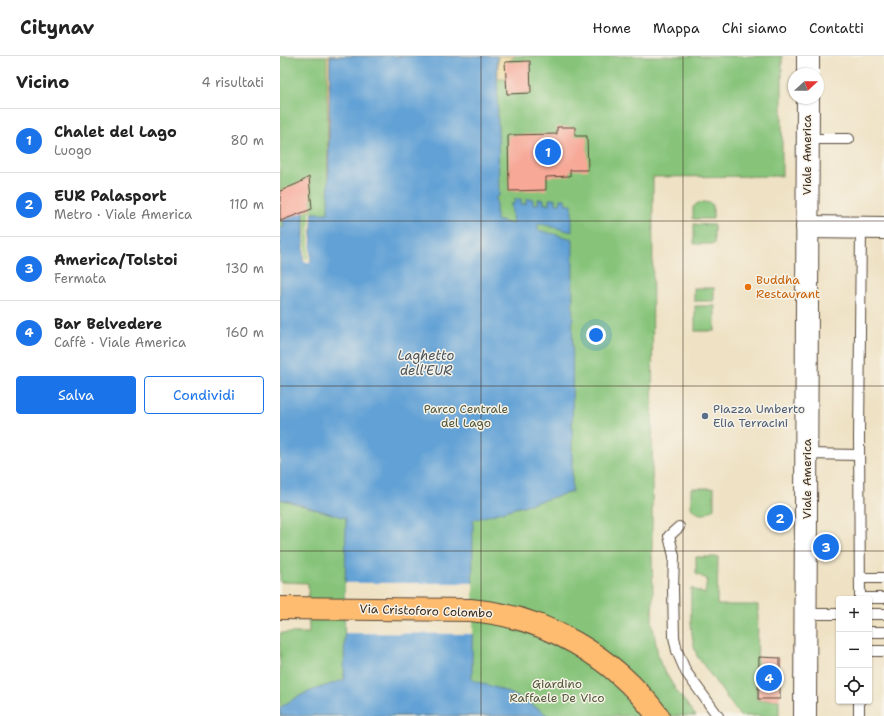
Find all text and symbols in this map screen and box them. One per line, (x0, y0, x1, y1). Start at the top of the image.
text: Citynav (20, 15, 94, 40)
text: Home (593, 19, 631, 37)
text: Mappa (653, 19, 700, 37)
text: Chi siamo (722, 19, 787, 37)
text: Contatti (809, 19, 864, 37)
north arrow (788, 68, 824, 104)
text: Vicino (16, 71, 69, 93)
text: 4 risultati (201, 74, 264, 91)
street label: Viale America (799, 114, 815, 195)
text: Chalet del Lago (54, 122, 177, 142)
text: 1 (26, 132, 32, 149)
text: 80 m (230, 132, 264, 149)
pin: 1 (535, 137, 561, 167)
text: Luogo (54, 142, 92, 159)
text: EUR Palasport (54, 186, 167, 206)
text: 2 (24, 196, 34, 213)
text: 110 m (229, 196, 264, 213)
text: Metro · Viale America (54, 206, 192, 223)
text: America/Tolstoi (54, 250, 178, 270)
text: 3 (24, 260, 34, 277)
text: 130 m (226, 260, 264, 277)
text: Fermata (54, 270, 106, 287)
place label: Buddha Restaurant (756, 272, 820, 302)
marker: Buddha Restaurant (743, 282, 753, 292)
text: Bar Belvedere (54, 314, 162, 334)
text: 4 (24, 324, 34, 341)
text: 160 m (226, 324, 264, 341)
your location (586, 325, 606, 345)
text: Caffè · Viale America (54, 334, 186, 351)
water label: Laghetto dell'EUR (398, 347, 455, 379)
button: Salva (16, 376, 136, 414)
button: Condividi (144, 376, 264, 414)
park label: Parco Centrale del Lago (424, 401, 508, 431)
place label: Piazza Umberto Elia Terracini (713, 401, 805, 431)
marker: Piazza Umberto Elia Terracini (700, 411, 710, 421)
street label: Viale America (799, 438, 815, 519)
pin: 2 (767, 503, 793, 533)
pin: 3 (813, 532, 839, 562)
map controls (836, 596, 872, 704)
button: + (836, 596, 872, 632)
street label: Via Cristoforo Colombo (359, 601, 493, 621)
button: − (836, 632, 872, 668)
pin: 4 (756, 663, 782, 693)
button: locate (836, 668, 872, 704)
park label: Giardino Raffaele De Vico (509, 676, 605, 706)

